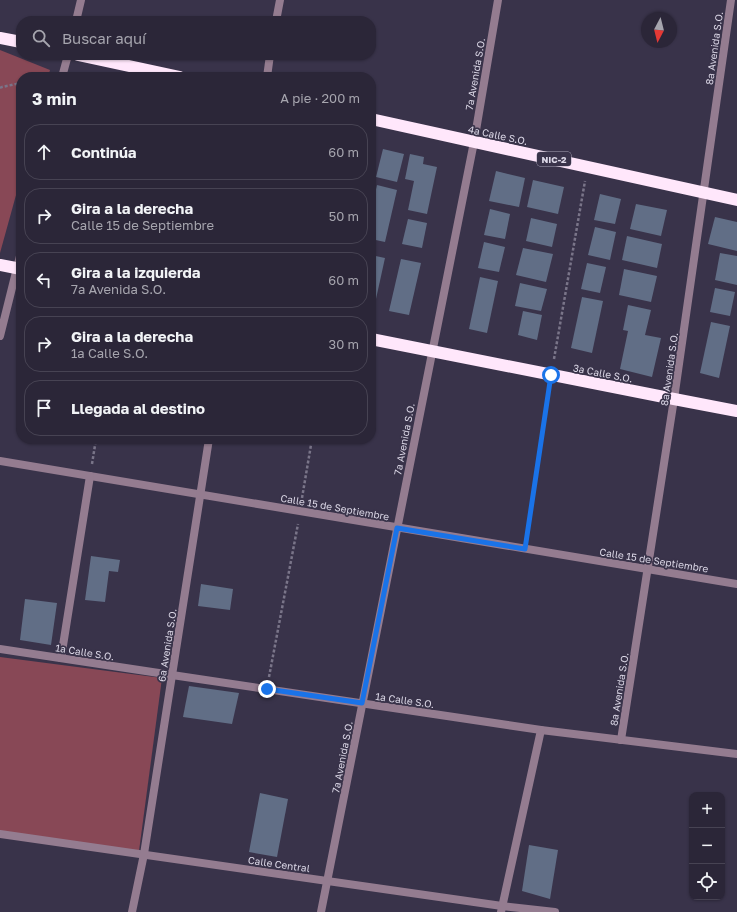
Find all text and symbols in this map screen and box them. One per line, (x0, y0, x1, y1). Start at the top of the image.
street label: 8a Avenida S.O. (703, 11, 725, 85)
north arrow (641, 12, 677, 48)
search box (16, 16, 376, 60)
icon: search (30, 27, 52, 49)
text: Buscar aquí (62, 29, 146, 47)
street label: 7a Avenida S.O. (463, 37, 487, 111)
text: 3 min (32, 88, 76, 109)
text: A pie · 200 m (280, 90, 360, 106)
street label: 4a Calle S.O. (467, 123, 529, 147)
icon: ahead (33, 141, 55, 163)
text: Continúa (71, 143, 137, 161)
text: 60 m (328, 144, 359, 160)
road number: NIC-2 (537, 152, 571, 166)
text: Gira a la derecha (71, 199, 193, 217)
icon: right (33, 205, 55, 227)
text: 50 m (329, 208, 359, 224)
text: Calle 15 de Septiembre (71, 217, 214, 233)
text: Gira a la izquierda (71, 263, 201, 281)
icon: left (33, 269, 55, 291)
text: 60 m (328, 272, 359, 288)
text: 7a Avenida S.O. (71, 281, 166, 297)
text: Gira a la derecha (71, 327, 193, 345)
street label: 8a Avenida S.O. (658, 332, 680, 406)
icon: right (33, 333, 55, 355)
text: 30 m (329, 336, 359, 352)
text: 1a Calle S.O. (71, 345, 148, 361)
street label: 3a Calle S.O. (572, 361, 634, 385)
route start (542, 366, 560, 384)
icon: arrive (33, 397, 55, 419)
text: Llegada al destino (71, 399, 205, 417)
street label: 7a Avenida S.O. (391, 402, 417, 476)
street label: Calle 15 de Septiembre (280, 492, 390, 522)
street label: Calle 15 de Septiembre (599, 545, 709, 575)
street label: 6a Avenida S.O. (155, 608, 179, 682)
street label: 1a Calle S.O. (55, 641, 115, 663)
street label: 8a Avenida S.O. (607, 652, 631, 726)
route end (258, 680, 276, 698)
street label: 1a Calle S.O. (375, 690, 435, 710)
street label: 7a Avenida S.O. (329, 720, 355, 794)
map controls (689, 792, 725, 900)
button: + (689, 792, 725, 828)
button: − (689, 828, 725, 864)
street label: Calle Central (247, 854, 311, 874)
button: locate (689, 864, 725, 900)

